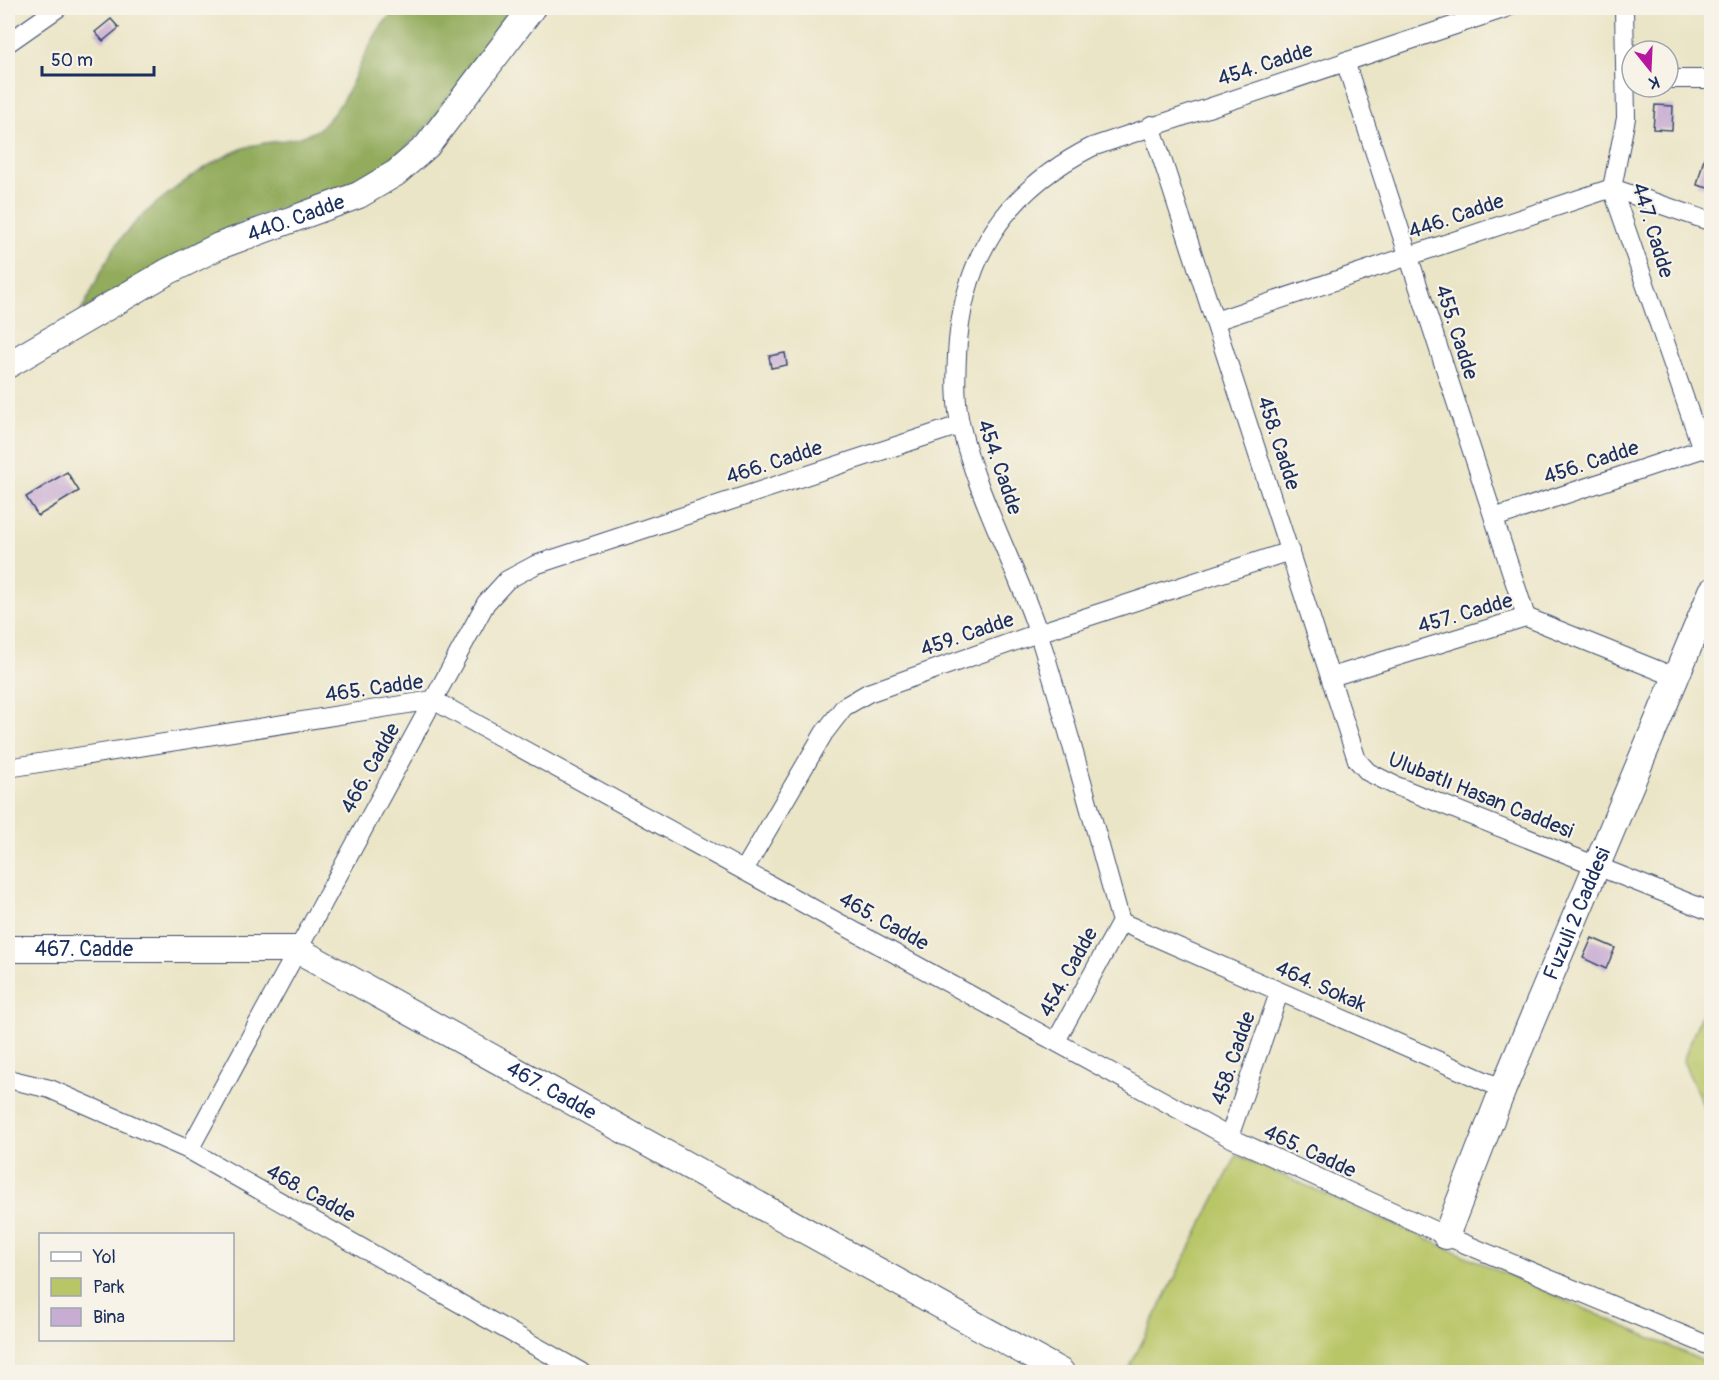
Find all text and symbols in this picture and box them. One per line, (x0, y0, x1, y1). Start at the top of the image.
street label: 454. Cadde (1214, 36, 1317, 93)
scale bar (42, 39, 154, 77)
north arrow (1620, 39, 1680, 99)
text: 50 m (51, 49, 93, 72)
text: K (1646, 71, 1662, 93)
street label: 447. Cadde (1625, 179, 1680, 282)
street label: 446. Cadde (1405, 187, 1508, 245)
street label: 440. Cadde (243, 188, 349, 249)
street label: 455. Cadde (1429, 281, 1485, 384)
street label: 458. Cadde (1251, 393, 1307, 494)
street label: 454. Cadde (971, 416, 1029, 519)
street label: 466. Cadde (723, 434, 826, 491)
street label: 456. Cadde (1540, 434, 1643, 491)
street label: 457. Cadde (1414, 587, 1516, 640)
street label: 459. Cadde (917, 606, 1018, 663)
street label: 465. Cadde (323, 668, 426, 709)
street label: 466. Cadde (334, 718, 407, 818)
street label: Ulubatlı Hasan Caddesi (1384, 746, 1578, 845)
street label: Fuzuli 2 Caddesi (1537, 843, 1617, 984)
street label: 465. Cadde (834, 886, 934, 958)
street label: 454. Cadde (1033, 922, 1104, 1022)
street label: 467. Cadde (35, 936, 134, 963)
street label: 464. Sokak (1271, 954, 1371, 1019)
street label: 458. Cadde (1205, 1007, 1262, 1108)
street label: 467. Cadde (502, 1055, 601, 1127)
street label: 465. Cadde (1259, 1118, 1361, 1185)
street label: 468. Cadde (261, 1158, 361, 1229)
legend (39, 1233, 234, 1341)
text: Yol (92, 1246, 116, 1269)
text: Park (93, 1276, 125, 1299)
text: Bina (93, 1306, 125, 1329)

